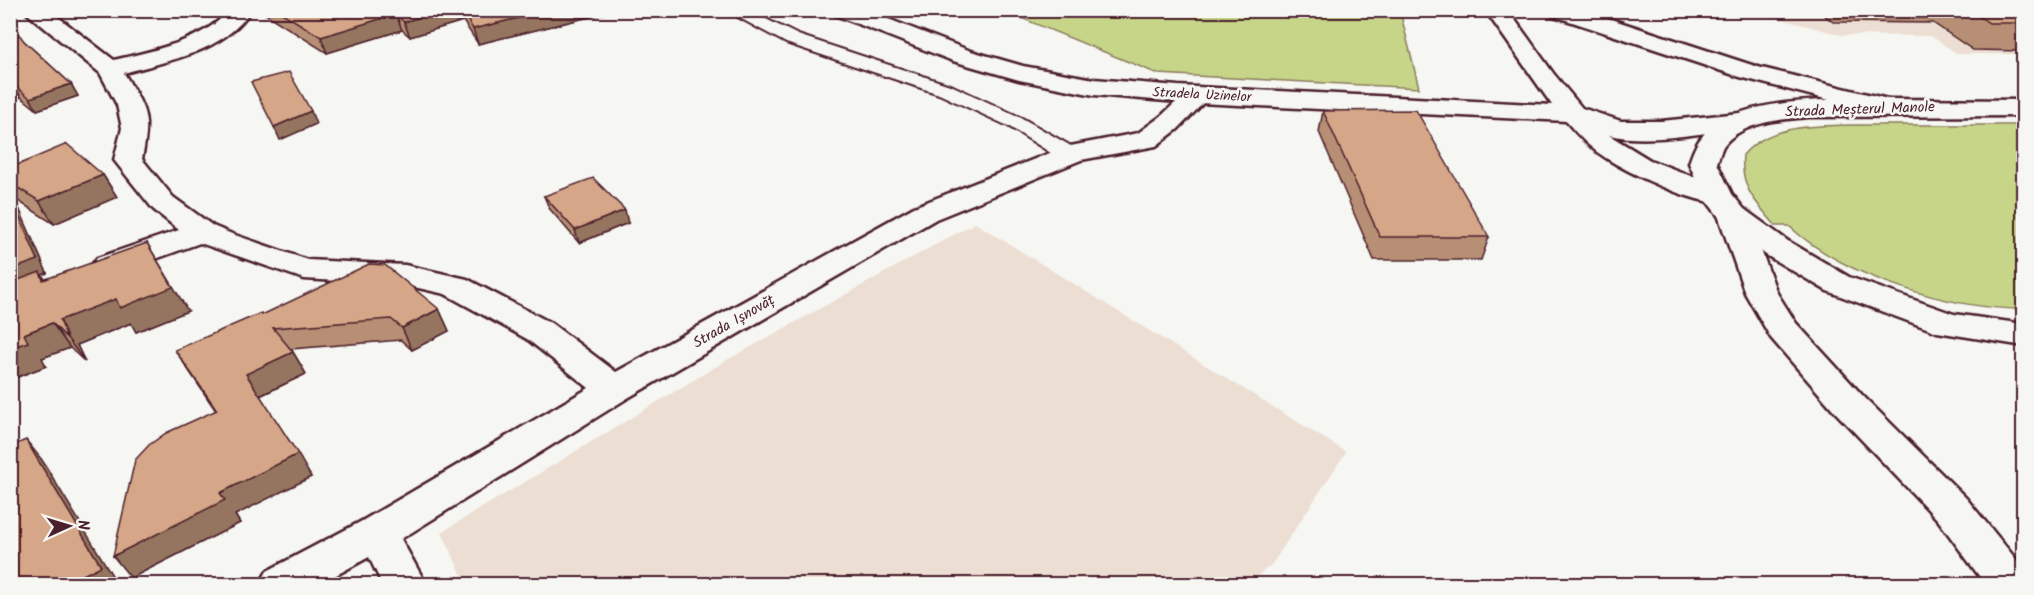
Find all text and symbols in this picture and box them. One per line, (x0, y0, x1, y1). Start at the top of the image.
street label: Stradela Uzinelor (1152, 81, 1253, 109)
street label: Strada Meșterul Manole (1785, 95, 1936, 125)
street label: Strada Ișnovăț (689, 289, 780, 355)
north arrow (39, 496, 99, 556)
text: N (70, 519, 95, 531)

